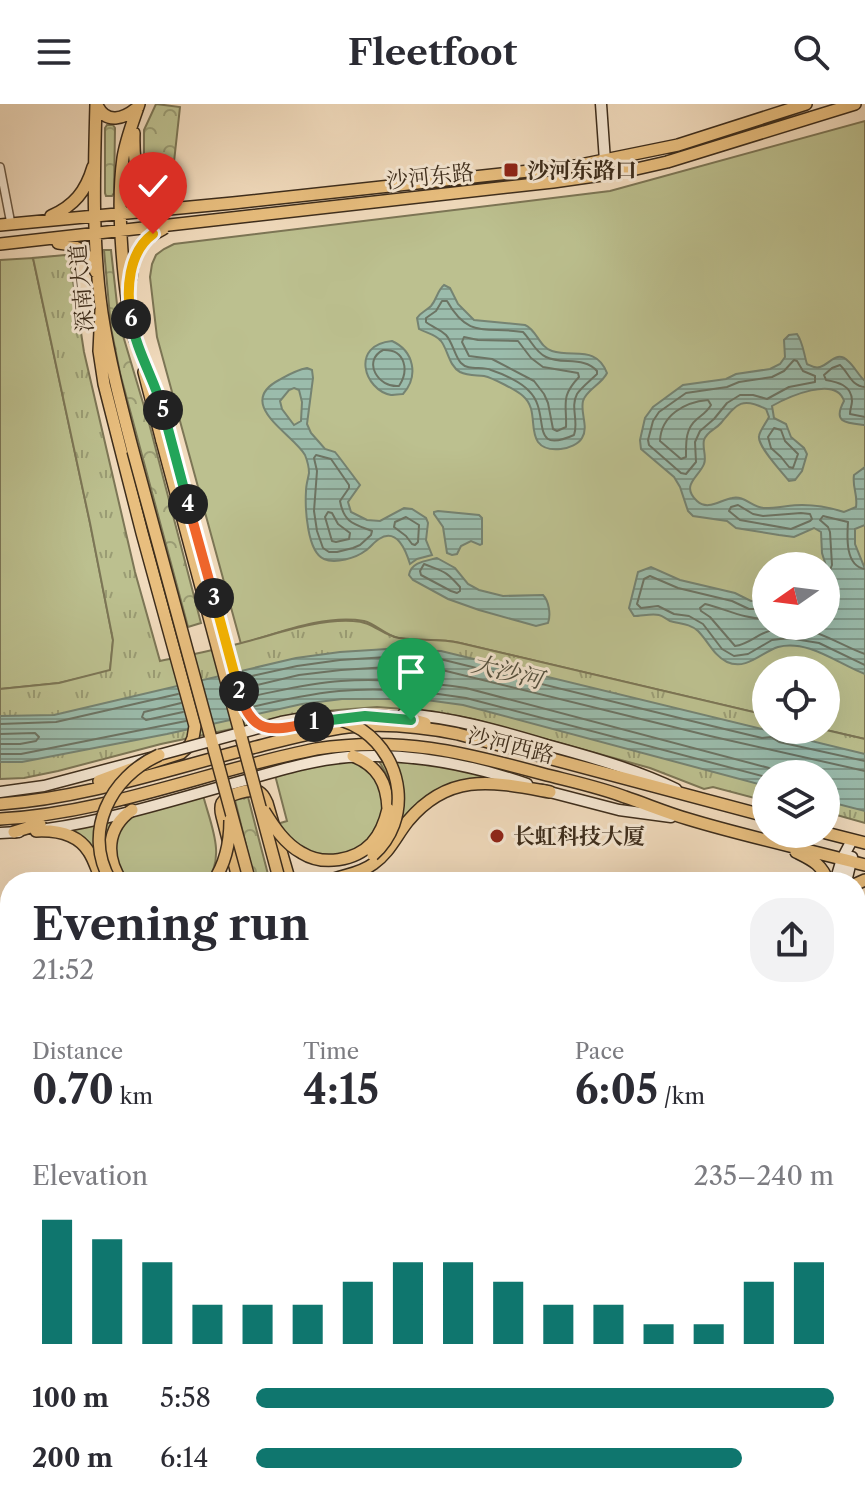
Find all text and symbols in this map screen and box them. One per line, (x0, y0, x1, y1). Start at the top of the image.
icon: menu (32, 30, 76, 74)
text: Fleetfoot (348, 30, 517, 74)
icon: search (789, 30, 833, 74)
pin (119, 152, 187, 234)
place label: 沙河东路口 (527, 157, 637, 184)
street label: 沙河东路 (385, 158, 475, 195)
marker: 沙河东路口 (502, 161, 520, 179)
icon: check (131, 164, 175, 208)
street label: 深南大道 (64, 243, 99, 333)
pin: 6 (111, 299, 151, 339)
text: 6 (124, 305, 138, 332)
pin: 5 (143, 390, 183, 430)
text: 5 (157, 396, 169, 423)
pin: 4 (168, 484, 208, 524)
text: 4 (181, 490, 195, 517)
north arrow (752, 552, 840, 640)
map controls (752, 552, 840, 848)
pin: 3 (194, 578, 234, 618)
text: 3 (208, 584, 220, 611)
pin (377, 638, 445, 720)
water label: 大沙河 (469, 649, 549, 695)
icon: arrive (389, 650, 433, 694)
button: locate (752, 656, 840, 744)
pin: 2 (219, 671, 259, 711)
text: 2 (233, 677, 246, 704)
pin: 1 (294, 702, 334, 742)
text: 1 (309, 708, 319, 735)
street label: 沙河西路 (465, 722, 557, 769)
button: layers (752, 760, 840, 848)
place label: 长虹科技大厦 (513, 823, 645, 850)
marker: 长虹科技大厦 (488, 827, 506, 845)
text: Evening run (32, 897, 309, 951)
button: share (750, 898, 834, 982)
text: 21:52 (32, 954, 94, 986)
text: Distance (32, 1038, 123, 1065)
text: Time (303, 1038, 359, 1065)
text: Pace (575, 1038, 624, 1065)
text: 0.70 (32, 1065, 114, 1114)
text: 4:15 (303, 1065, 379, 1114)
text: 6:05 (575, 1065, 658, 1114)
text: km (114, 1083, 153, 1110)
text: /km (658, 1083, 705, 1110)
text: Elevation (32, 1160, 148, 1192)
text: 235–240 m (694, 1160, 834, 1192)
text: 100 m (32, 1382, 109, 1414)
text: 5:58 (160, 1382, 211, 1414)
text: 200 m (32, 1442, 113, 1474)
text: 6:14 (160, 1442, 208, 1474)

